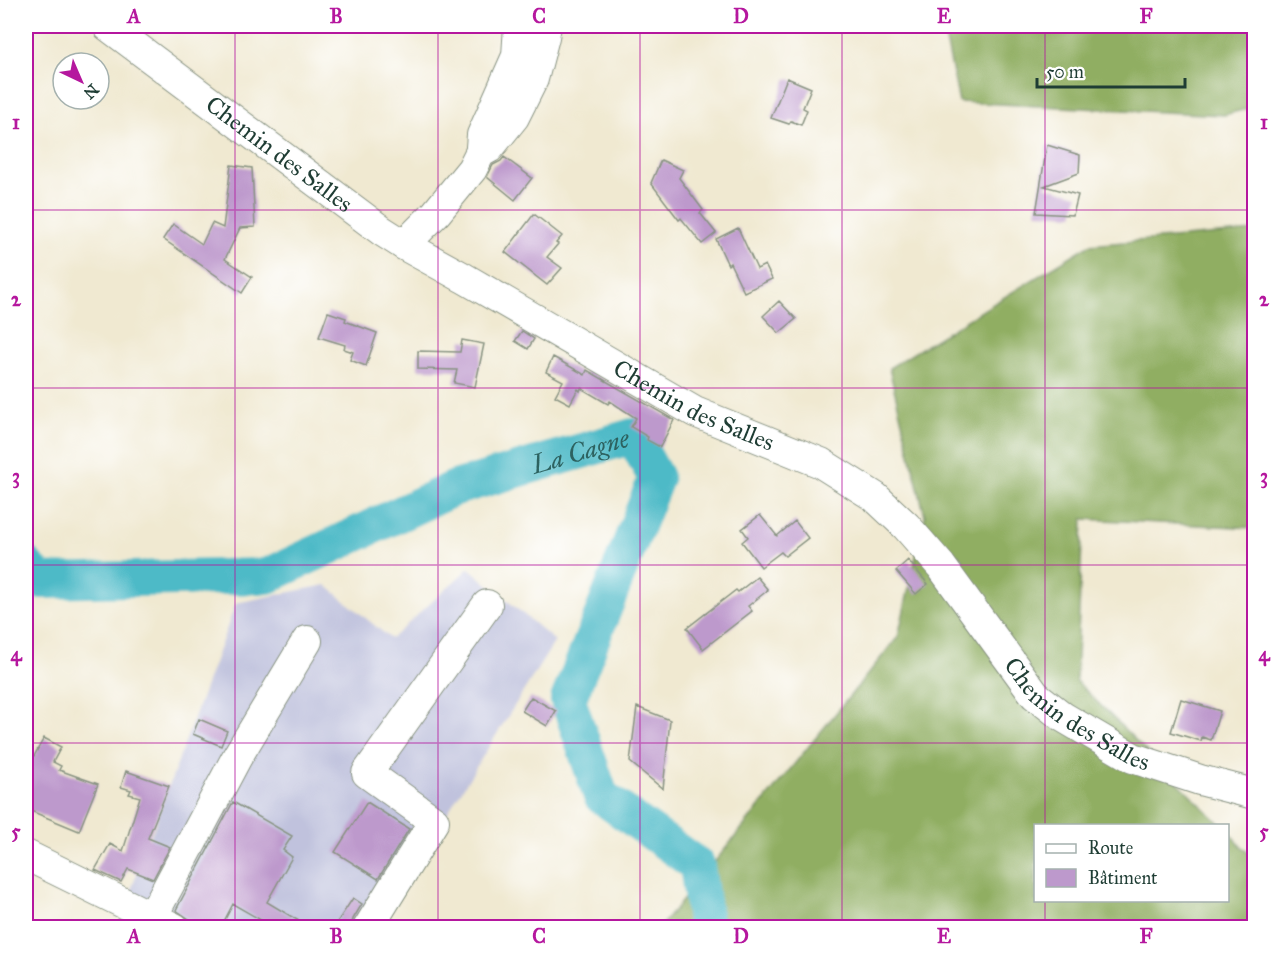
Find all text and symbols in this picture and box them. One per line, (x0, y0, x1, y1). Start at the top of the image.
text: A (125, 4, 141, 28)
text: B (329, 4, 343, 28)
text: C (532, 4, 546, 28)
text: D (733, 4, 749, 28)
text: E (937, 4, 952, 28)
text: F (1139, 4, 1153, 28)
north arrow (51, 51, 111, 111)
scale bar (1037, 51, 1186, 89)
text: 50 m (1046, 61, 1084, 83)
text: N (79, 80, 103, 103)
street label: Chemin des Salles (200, 89, 359, 219)
text: 1 (12, 110, 20, 134)
text: 1 (1260, 110, 1268, 134)
text: 2 (11, 287, 22, 311)
text: 2 (1259, 287, 1270, 311)
street label: Chemin des Salles (608, 353, 779, 458)
water label: La Cagne (527, 422, 634, 481)
text: 3 (12, 464, 20, 489)
text: 3 (1260, 464, 1268, 489)
text: 4 (10, 642, 22, 667)
text: 4 (1258, 642, 1270, 667)
street label: Chemin des Salles (998, 652, 1153, 777)
text: 5 (11, 819, 21, 843)
text: 5 (1259, 819, 1269, 843)
legend (1034, 824, 1229, 902)
text: Route (1088, 837, 1133, 859)
text: Bâtiment (1088, 867, 1158, 889)
text: A (125, 924, 141, 948)
text: B (329, 924, 343, 948)
text: C (532, 924, 546, 948)
text: D (733, 924, 749, 948)
text: E (937, 924, 952, 948)
text: F (1139, 924, 1153, 948)

